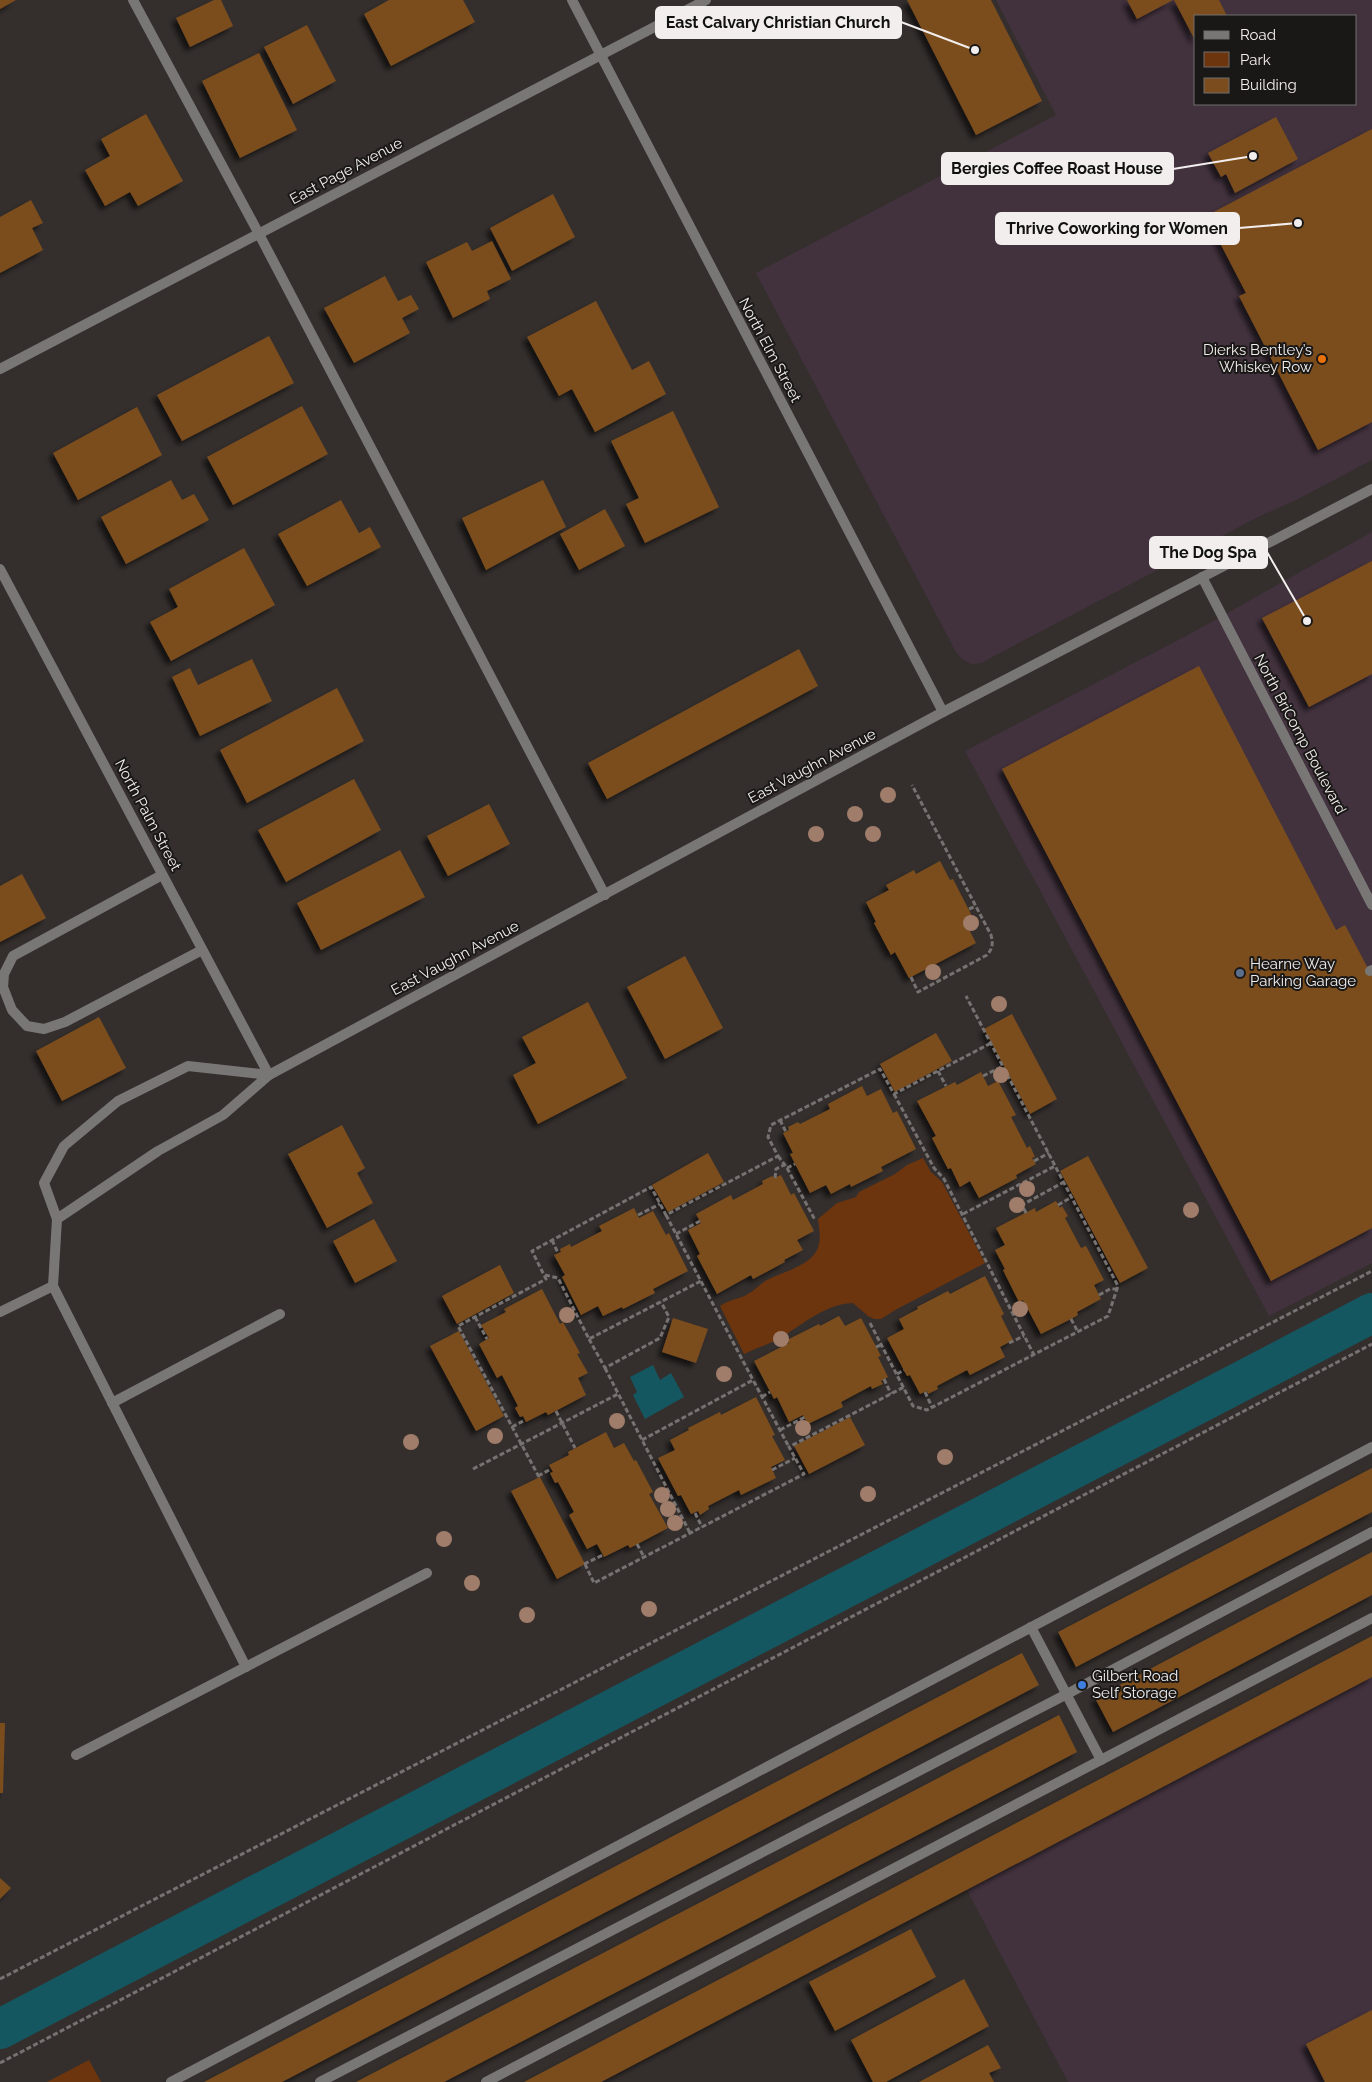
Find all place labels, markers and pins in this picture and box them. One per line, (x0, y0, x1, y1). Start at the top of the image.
callout: East Calvary Christian Church (656, 7, 901, 38)
callout: Bergies Coffee Roast House (942, 153, 1173, 184)
callout: Thrive Coworking for Women (996, 213, 1239, 244)
place label: Dierks Bentley’s Whiskey Row (1203, 341, 1312, 376)
marker: Dierks Bentley’s Whiskey Row (1316, 353, 1328, 365)
callout: The Dog Spa (1150, 537, 1267, 568)
place label: Hearne Way Parking Garage (1250, 955, 1356, 990)
marker: Hearne Way Parking Garage (1234, 967, 1246, 979)
place label: Gilbert Road Self Storage (1092, 1667, 1178, 1702)
marker: Gilbert Road Self Storage (1076, 1679, 1088, 1691)

